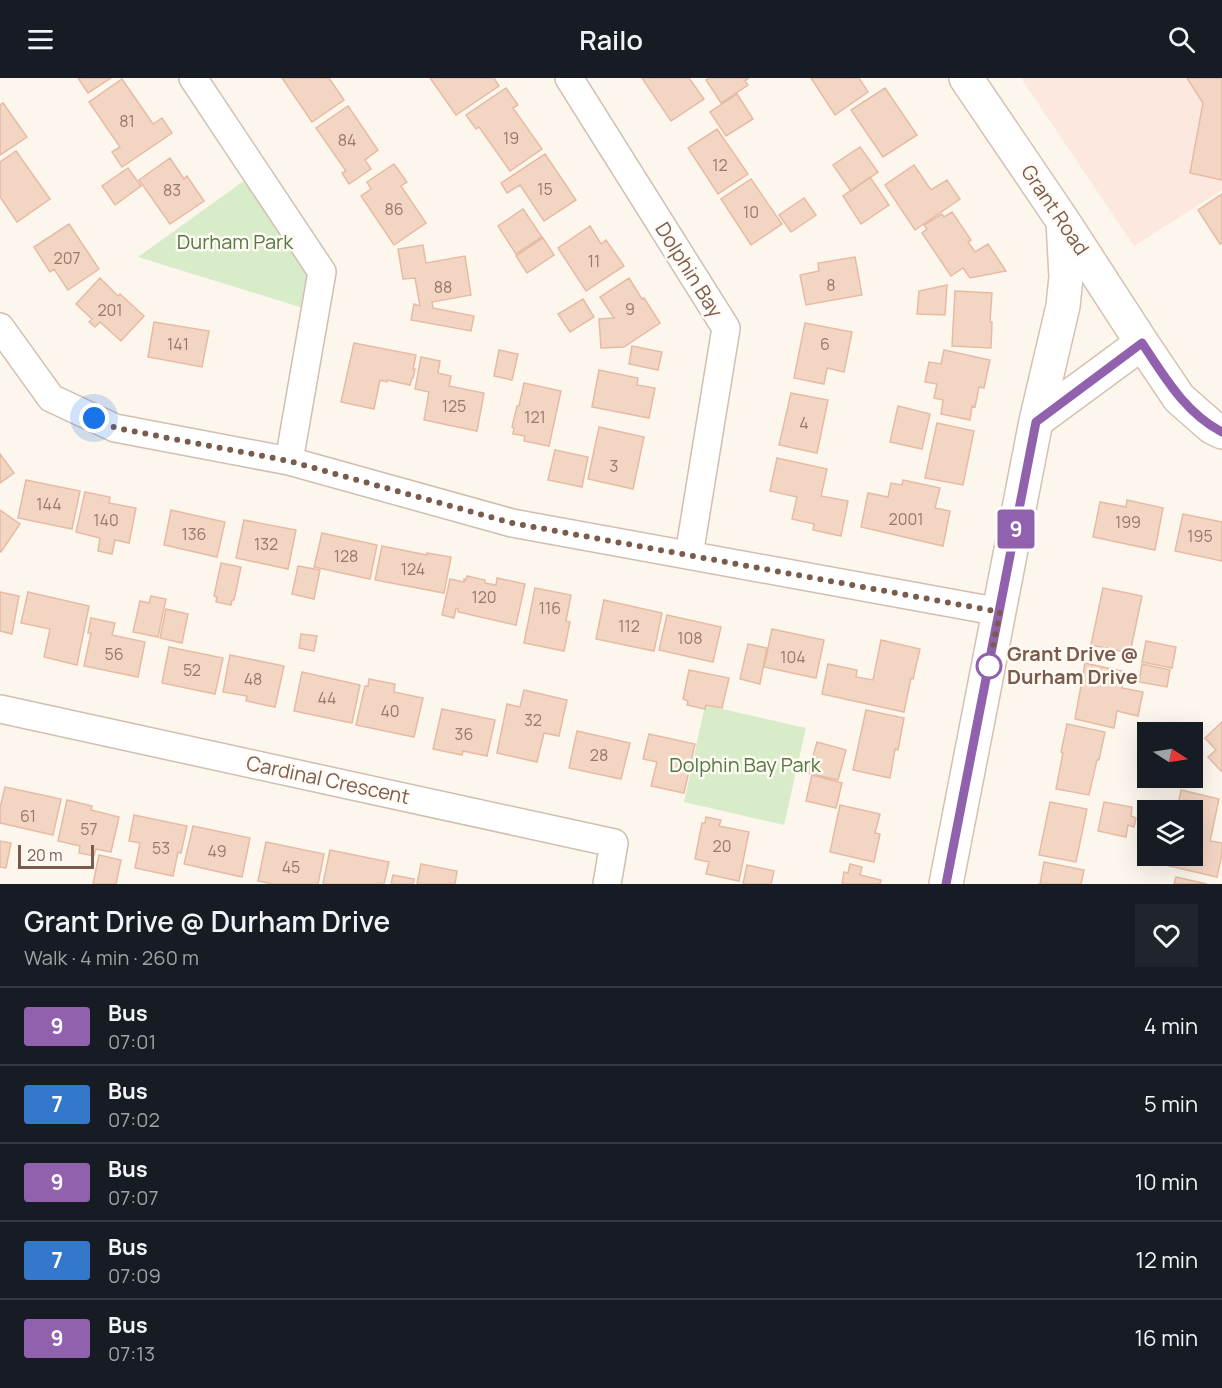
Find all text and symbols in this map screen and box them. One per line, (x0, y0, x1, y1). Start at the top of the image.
text: Railo (579, 21, 643, 58)
icon: menu (24, 23, 57, 56)
icon: search (1165, 23, 1198, 56)
house number: 81 (119, 110, 135, 132)
house number: 19 (503, 127, 519, 149)
house number: 84 (338, 129, 356, 151)
house number: 12 (712, 154, 728, 176)
street label: Grant Road (1015, 159, 1095, 260)
house number: 15 (537, 178, 553, 200)
house number: 83 (163, 179, 181, 201)
house number: 86 (384, 198, 404, 220)
house number: 10 (743, 201, 759, 223)
street label: Dolphin Bay (649, 217, 730, 323)
park label: Durham Park (177, 228, 294, 255)
house number: 207 (54, 247, 80, 269)
house number: 11 (588, 250, 600, 272)
house number: 8 (826, 274, 836, 296)
house number: 88 (434, 276, 452, 298)
house number: 9 (625, 298, 635, 320)
house number: 201 (97, 299, 123, 321)
house number: 141 (167, 333, 189, 355)
house number: 6 (820, 333, 830, 355)
house number: 125 (442, 395, 466, 417)
your location (79, 403, 109, 433)
house number: 121 (524, 406, 546, 428)
house number: 4 (799, 412, 809, 434)
house number: 3 (610, 455, 618, 477)
house number: 144 (36, 493, 62, 515)
house number: 2001 (889, 508, 923, 530)
house number: 140 (93, 509, 119, 531)
line badge: 9 (996, 510, 1036, 548)
house number: 199 (1115, 511, 1141, 533)
text: 9 (1009, 515, 1023, 543)
house number: 136 (181, 523, 207, 545)
house number: 195 (1187, 525, 1213, 547)
house number: 132 (254, 533, 278, 555)
house number: 128 (334, 545, 358, 567)
house number: 124 (401, 558, 425, 580)
house number: 120 (471, 586, 497, 608)
house number: 116 (539, 597, 561, 619)
house number: 112 (618, 615, 640, 637)
house number: 108 (677, 627, 703, 649)
place label: Grant Drive @ Durham Drive (1007, 640, 1139, 690)
house number: 56 (104, 643, 124, 665)
house number: 104 (780, 646, 806, 668)
marker: Grant Drive @ Durham Drive (976, 653, 1002, 679)
house number: 52 (183, 659, 201, 681)
house number: 48 (244, 668, 262, 690)
house number: 44 (317, 687, 337, 709)
house number: 40 (380, 700, 400, 722)
house number: 32 (524, 709, 542, 731)
north arrow (1137, 722, 1203, 788)
map controls (1137, 722, 1203, 866)
house number: 36 (455, 723, 473, 745)
house number: 28 (590, 744, 608, 766)
street label: Cardinal Crescent (244, 749, 412, 810)
park label: Dolphin Bay Park (669, 751, 822, 778)
button: layers (1137, 800, 1203, 866)
house number: 61 (20, 805, 36, 827)
house number: 57 (80, 818, 98, 840)
house number: 20 (713, 835, 731, 857)
house number: 53 (152, 837, 170, 859)
house number: 49 (207, 840, 227, 862)
scale bar (18, 842, 94, 870)
text: 20 m (27, 844, 63, 866)
house number: 45 (282, 856, 300, 878)
text: Grant Drive @ Durham Drive (24, 902, 390, 940)
button: heart (1135, 904, 1198, 967)
text: Walk · 4 min · 260 m (24, 944, 199, 971)
text: Bus (108, 998, 148, 1028)
text: 4 min (1144, 1011, 1198, 1041)
text: 9 (50, 1012, 64, 1040)
text: 07:01 (108, 1028, 156, 1055)
text: Bus (108, 1076, 148, 1106)
text: 5 min (1144, 1089, 1198, 1119)
text: 7 (51, 1090, 63, 1118)
text: 07:02 (108, 1106, 160, 1133)
text: Bus (108, 1154, 148, 1184)
text: 10 min (1135, 1167, 1198, 1197)
text: 9 (50, 1168, 64, 1196)
text: 07:07 (108, 1184, 158, 1211)
text: Bus (108, 1232, 148, 1262)
text: 12 min (1136, 1245, 1198, 1275)
text: 7 (51, 1246, 63, 1274)
text: 07:09 (108, 1262, 161, 1289)
text: Bus (108, 1310, 148, 1340)
text: 16 min (1135, 1323, 1198, 1353)
text: 9 (50, 1324, 64, 1352)
text: 07:13 (108, 1340, 155, 1367)

